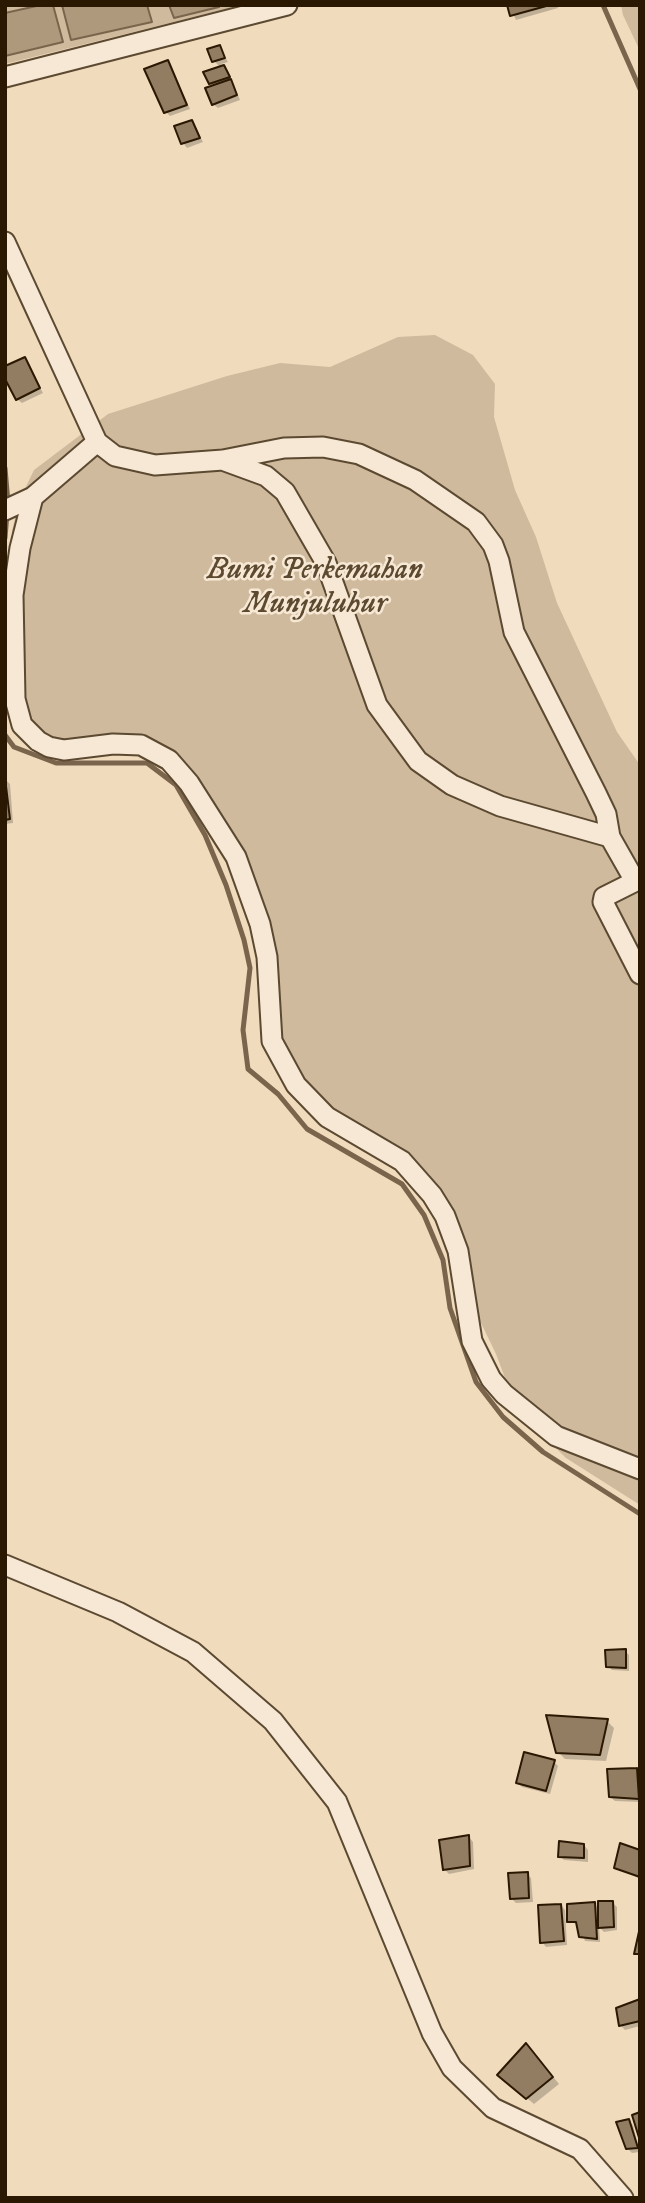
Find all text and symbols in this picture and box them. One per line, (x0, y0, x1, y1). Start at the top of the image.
park label: Bumi Perkemahan Munjuluhur (207, 554, 423, 624)

